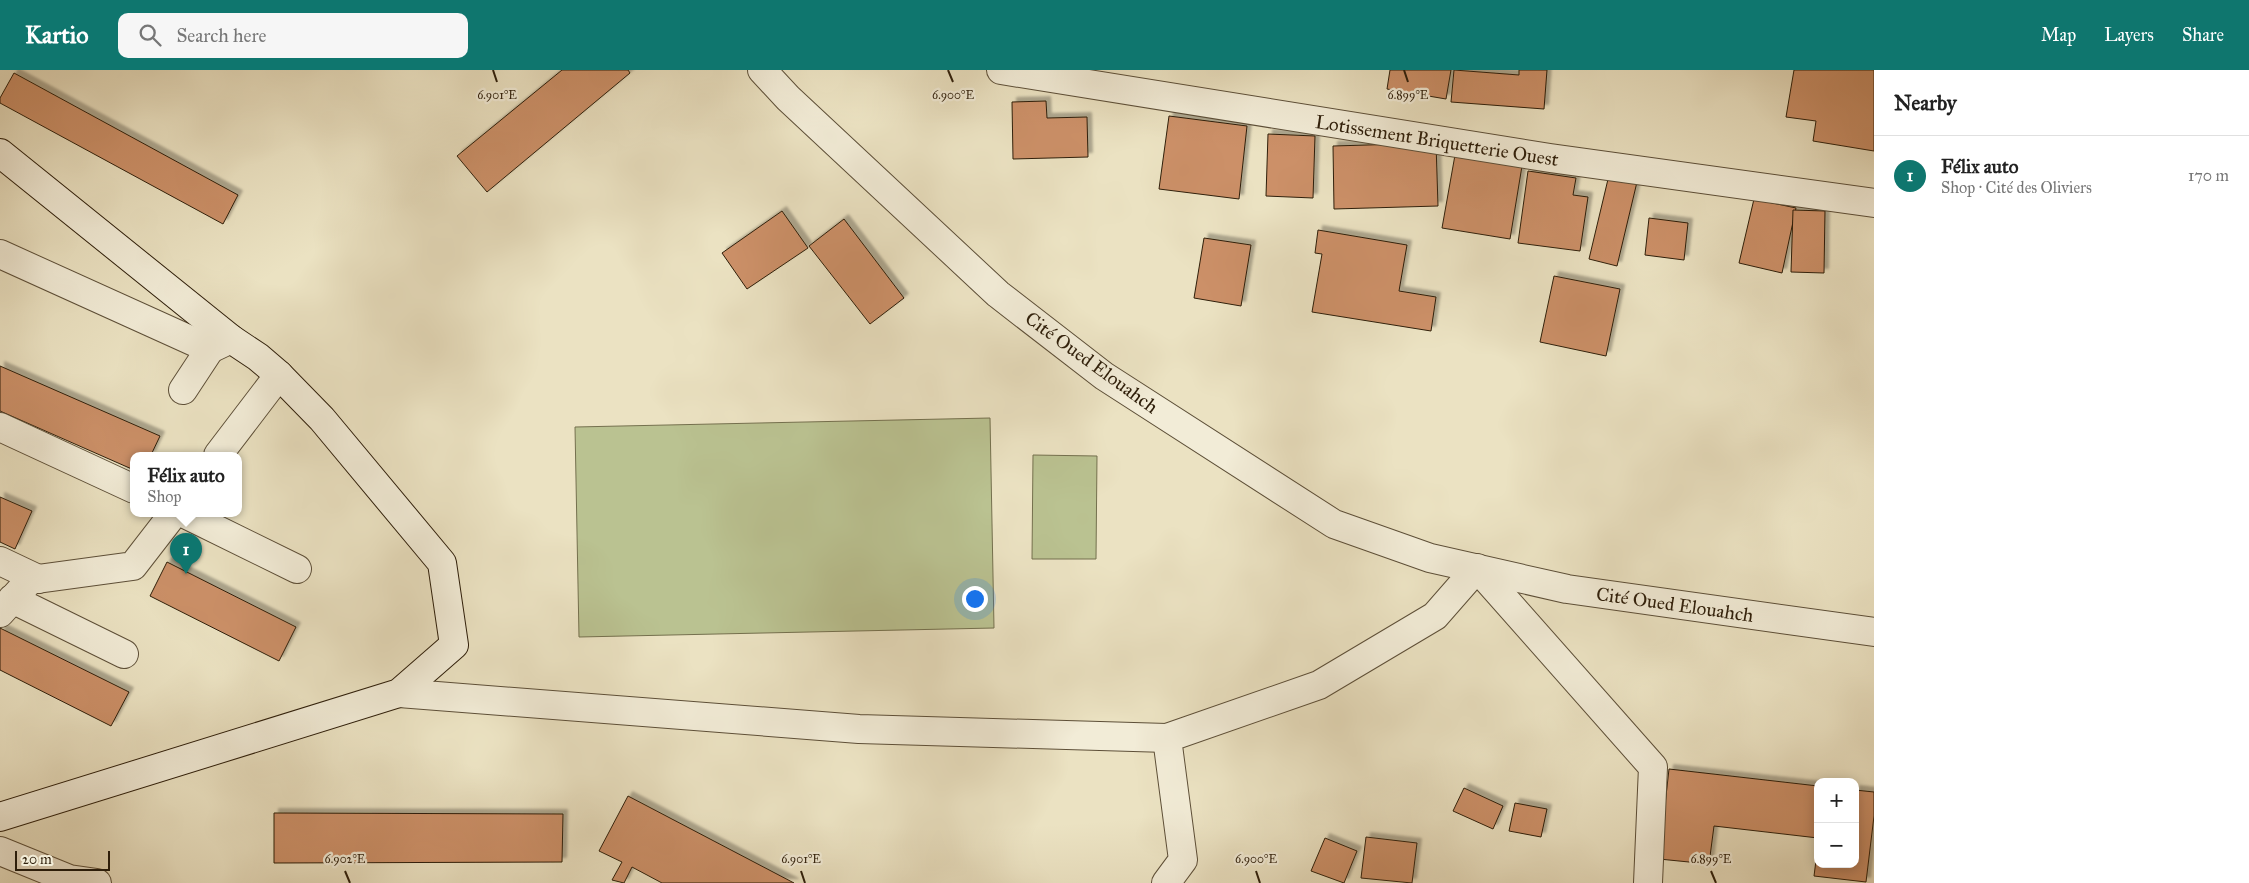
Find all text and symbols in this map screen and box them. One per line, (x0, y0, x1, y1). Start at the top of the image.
search box (118, 13, 468, 58)
text: Kartio (25, 20, 88, 50)
icon: search (136, 21, 164, 49)
text: Search here (176, 24, 266, 47)
text: Map (2041, 24, 2076, 46)
text: Layers (2104, 24, 2154, 46)
text: Share (2182, 24, 2224, 46)
text: 6.901°E (477, 88, 517, 102)
text: 6.900°E (932, 88, 974, 102)
text: 6.899°E (1388, 88, 1429, 102)
text: Nearby (1894, 90, 1957, 116)
street label: Lotissement Briquetterie Ouest (1313, 110, 1560, 172)
text: Félix auto (1941, 155, 2018, 178)
text: 1 (1907, 166, 1913, 185)
text: 170 m (2188, 166, 2229, 185)
text: Shop · Cité des Oliviers (1941, 178, 2092, 197)
street label: Cité Oued Elouahch (1021, 306, 1163, 419)
popup (130, 452, 242, 517)
text: Félix auto (147, 464, 225, 487)
text: Shop (147, 487, 182, 506)
pin: 1 (170, 533, 202, 574)
street label: Cité Oued Elouahch (1595, 582, 1756, 627)
your location (962, 586, 988, 612)
map controls (1814, 778, 1859, 868)
button: + (1814, 778, 1859, 823)
button: − (1814, 823, 1859, 868)
scale bar (15, 848, 110, 871)
text: 20 m (22, 851, 52, 868)
text: 6.902°E (325, 852, 366, 866)
text: 6.901°E (781, 852, 821, 866)
text: 6.900°E (1235, 852, 1277, 866)
text: 6.899°E (1691, 852, 1732, 866)

